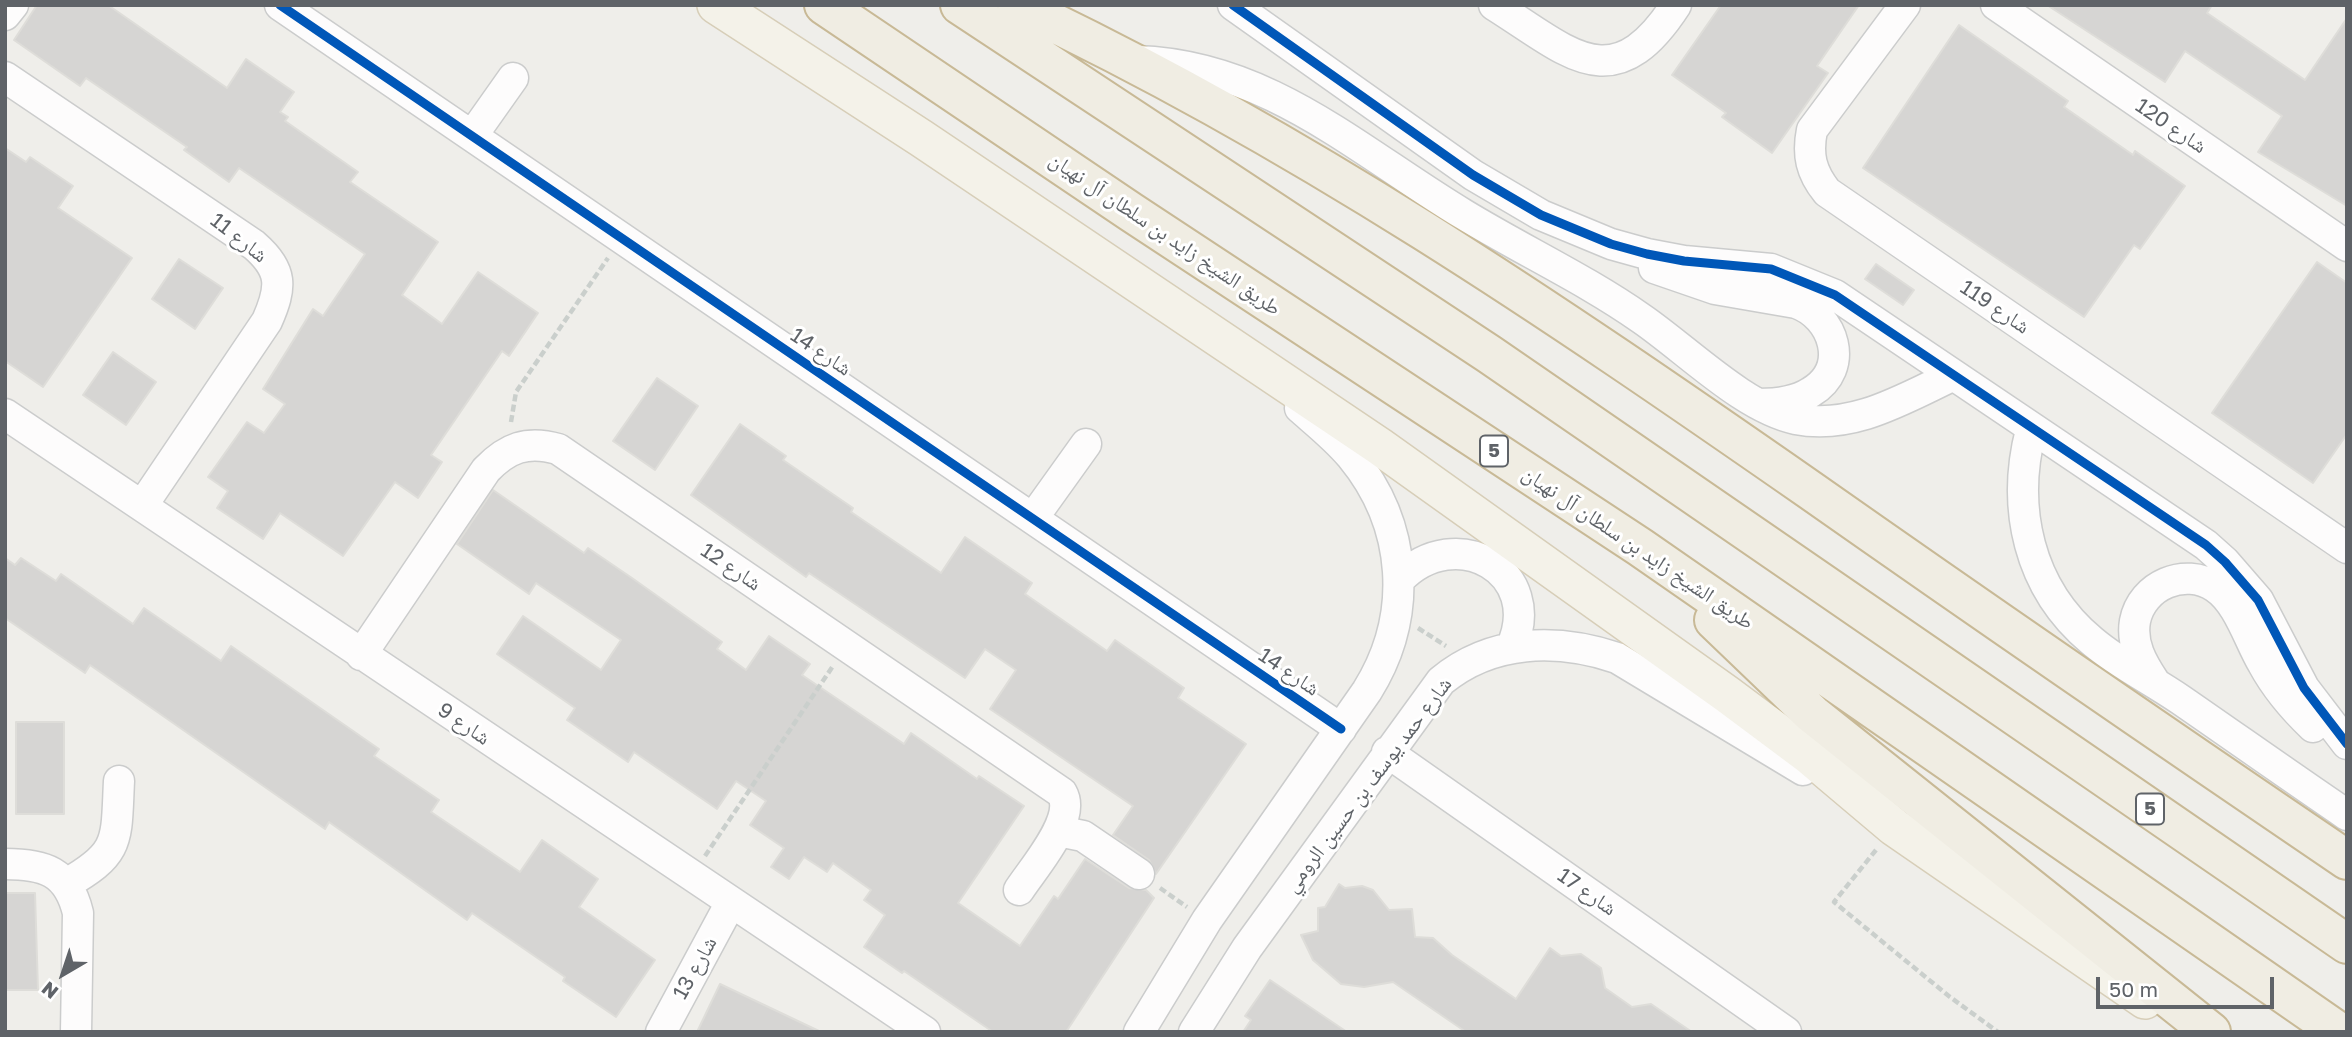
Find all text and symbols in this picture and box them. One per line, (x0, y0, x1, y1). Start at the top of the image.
street label: شارع 120 (2131, 93, 2211, 159)
street label: طريق الشيخ زايد بن سلطان آل نهيان (1044, 147, 1286, 321)
street label: شارع 11 (205, 208, 273, 268)
street label: شارع 119 (1956, 275, 2034, 339)
street label: شارع 14 (786, 322, 856, 382)
road number: 5 (1480, 436, 1508, 466)
street label: طريق الشيخ زايد بن سلطان آل نهيان (1517, 461, 1759, 635)
street label: شارع 12 (696, 538, 766, 596)
street label: شارع 14 (1254, 642, 1324, 702)
street label: شارع حمد يوسف بن حسين الرومي (1279, 672, 1457, 898)
street label: شارع 9 (433, 697, 495, 751)
road number: 5 (2136, 794, 2164, 824)
street label: شارع 17 (1553, 863, 1621, 921)
street label: شارع 13 (668, 932, 722, 1004)
north arrow (28, 939, 98, 1009)
scale bar (2100, 964, 2278, 1008)
text: 50 m (2109, 976, 2158, 1002)
text: N (37, 977, 62, 1004)

